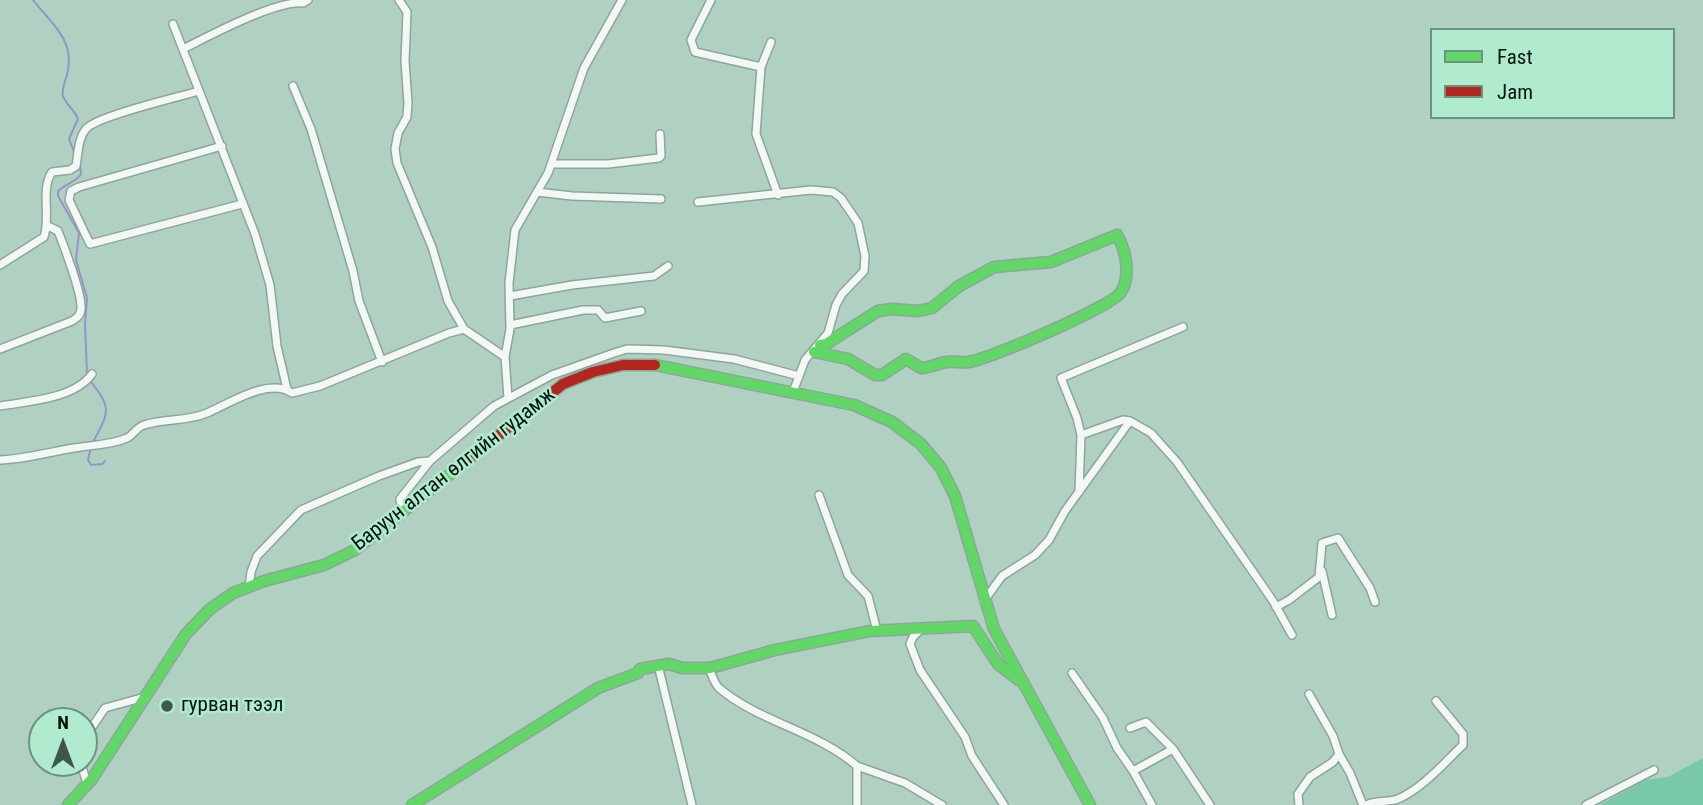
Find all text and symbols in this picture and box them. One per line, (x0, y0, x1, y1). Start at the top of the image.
legend (1430, 28, 1675, 119)
text: Fast (1497, 45, 1533, 69)
text: Jam (1497, 80, 1533, 104)
street label: Баруун алтан өлгийн гудамж (348, 383, 560, 557)
place label: гурван тээл (181, 693, 283, 719)
marker: гурван тээл (159, 698, 175, 714)
north arrow (28, 707, 98, 777)
text: N (57, 711, 69, 734)

